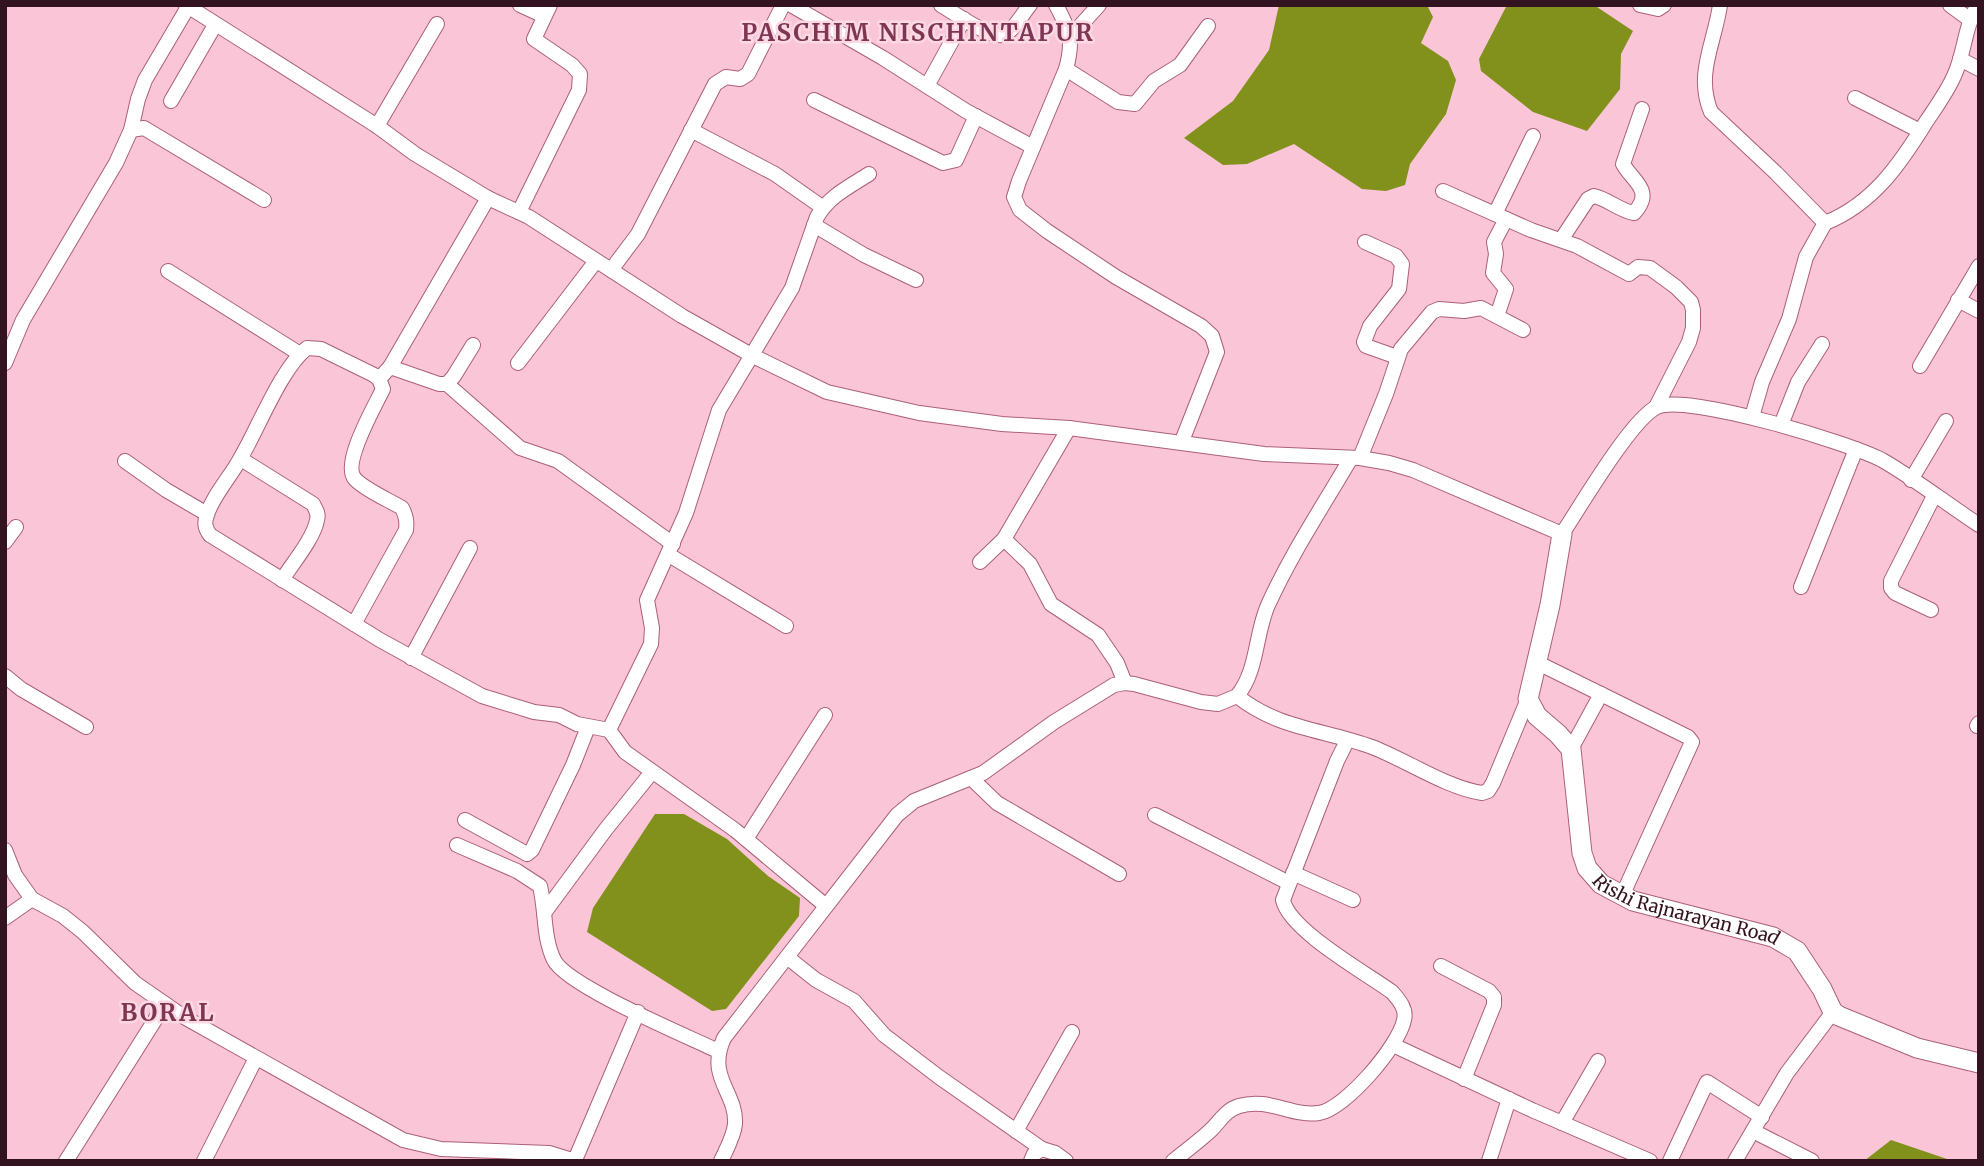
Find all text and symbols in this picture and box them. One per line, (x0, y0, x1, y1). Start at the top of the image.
district label: PASCHIM NISCHINTAPUR (741, 17, 1095, 48)
street label: Rishi Rajnarayan Road (1587, 870, 1784, 950)
district label: BORAL (120, 997, 216, 1028)

